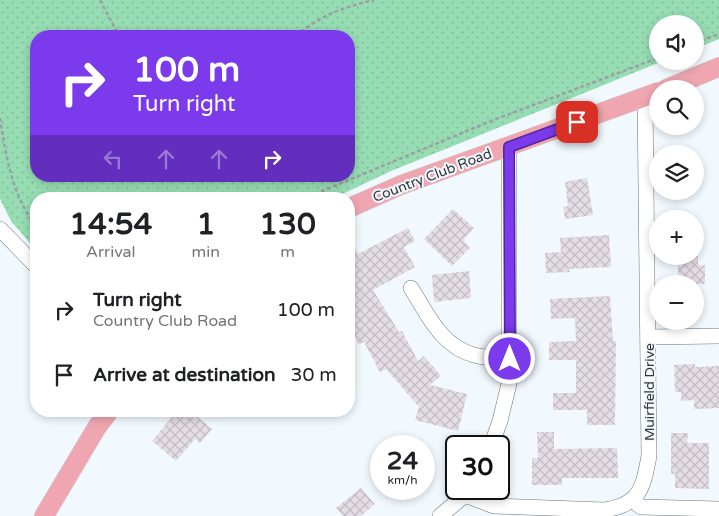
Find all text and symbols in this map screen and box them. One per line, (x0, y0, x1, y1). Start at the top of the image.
map controls (649, 15, 704, 330)
button: sound (649, 15, 704, 70)
text: 100 m (133, 49, 240, 91)
icon: right (50, 50, 115, 115)
button: search (649, 80, 704, 135)
text: Turn right (133, 91, 235, 117)
pin (556, 101, 598, 143)
icon: arrive (563, 108, 591, 136)
icon: left (99, 145, 127, 173)
icon: ahead (152, 145, 180, 173)
icon: ahead (205, 145, 233, 173)
icon: right (258, 145, 286, 173)
street label: Country Club Road (370, 145, 494, 206)
button: layers (649, 145, 704, 200)
text: 14:54 (69, 206, 152, 243)
text: 1 (196, 206, 215, 243)
text: 130 (259, 206, 316, 243)
button: + (649, 210, 704, 265)
text: Arrival (86, 242, 136, 262)
text: min (192, 242, 220, 262)
text: m (280, 242, 295, 262)
button: − (649, 275, 704, 330)
text: Turn right (93, 289, 181, 311)
icon: right (50, 296, 78, 324)
text: 100 m (277, 299, 335, 321)
text: Country Club Road (93, 311, 237, 331)
position arrow (483, 332, 535, 384)
street label: Muirfield Drive (641, 343, 658, 441)
icon: arrive (50, 361, 78, 389)
text: Arrive at destination (93, 364, 276, 386)
text: 30 m (291, 364, 337, 386)
speed limit sign: 30 (445, 435, 510, 500)
text: 24 (387, 446, 418, 476)
text: km/h (387, 473, 418, 487)

